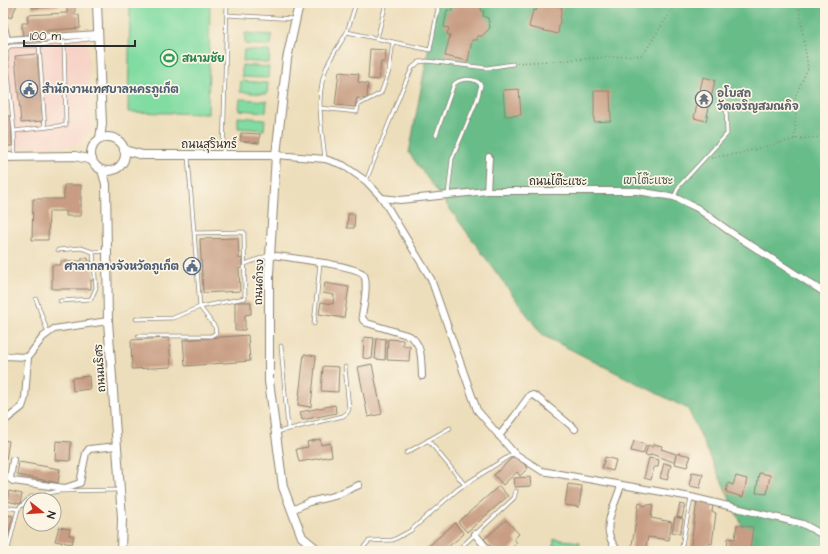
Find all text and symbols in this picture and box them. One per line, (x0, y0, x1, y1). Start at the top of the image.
scale bar (24, 22, 135, 48)
text: 100 m (30, 28, 61, 45)
sports icon: สนามชัย (159, 48, 179, 68)
place label: สนามชัย (182, 51, 225, 66)
public building icon: สำนักงานเทศบาลนครภูเก็ต (19, 79, 39, 99)
place label: สำนักงานเทศบาลนครภูเก็ต (42, 80, 179, 98)
place label: อุโบสถ วัดเจริญสมณกิจ (717, 85, 799, 114)
temple icon: อุโบสถ วัดเจริญสมณกิจ (694, 89, 714, 109)
street label: ถนนสุรินทร์ (181, 136, 237, 153)
park label: เขาโต๊ะแซะ (623, 172, 673, 188)
street label: ถนนโต๊ะแซะ (529, 173, 587, 189)
public building icon: ศาลากลางจังหวัดภูเก็ต (182, 256, 202, 276)
place label: ศาลากลางจังหวัดภูเก็ต (64, 257, 179, 275)
street label: ถนนดำรง (251, 259, 267, 305)
street label: ถนนนริศร (91, 343, 109, 393)
north arrow (22, 492, 62, 532)
text: N (43, 509, 59, 520)

